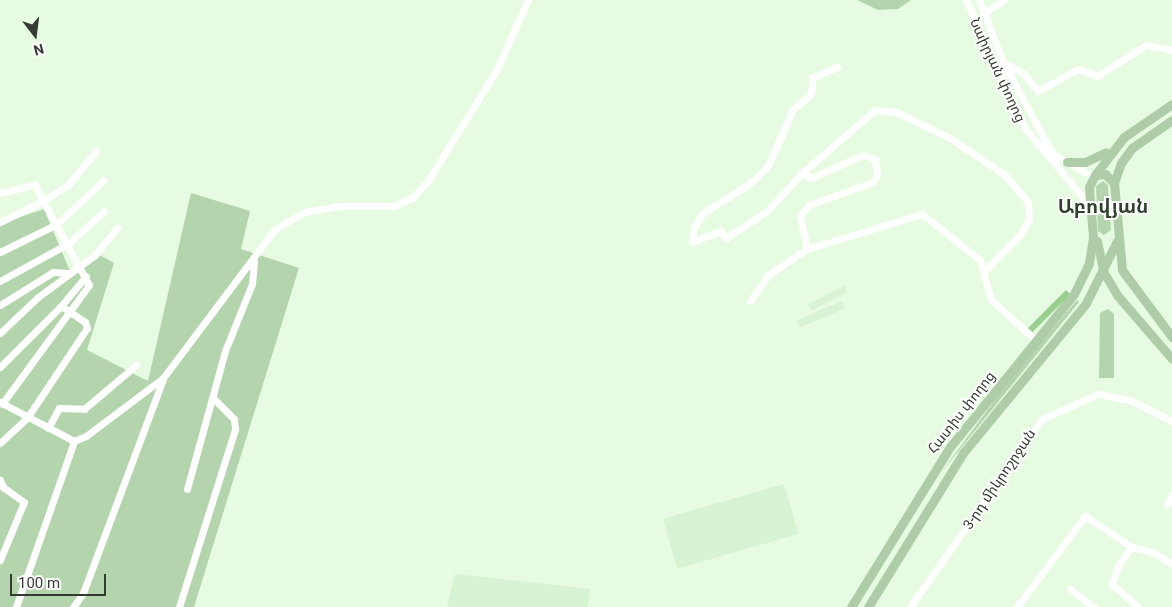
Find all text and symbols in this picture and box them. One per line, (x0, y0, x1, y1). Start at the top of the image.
north arrow (10, 10, 60, 60)
street label: Նաիրյան փողոց (967, 15, 1029, 125)
text: N (32, 40, 46, 58)
district label: Աբովյան (1058, 196, 1148, 218)
street label: Հատիս փողոց (924, 368, 998, 456)
street label: 3-րդ միկրոշրջան (959, 426, 1039, 532)
scale bar (12, 564, 109, 596)
text: 100 m (18, 574, 60, 592)

